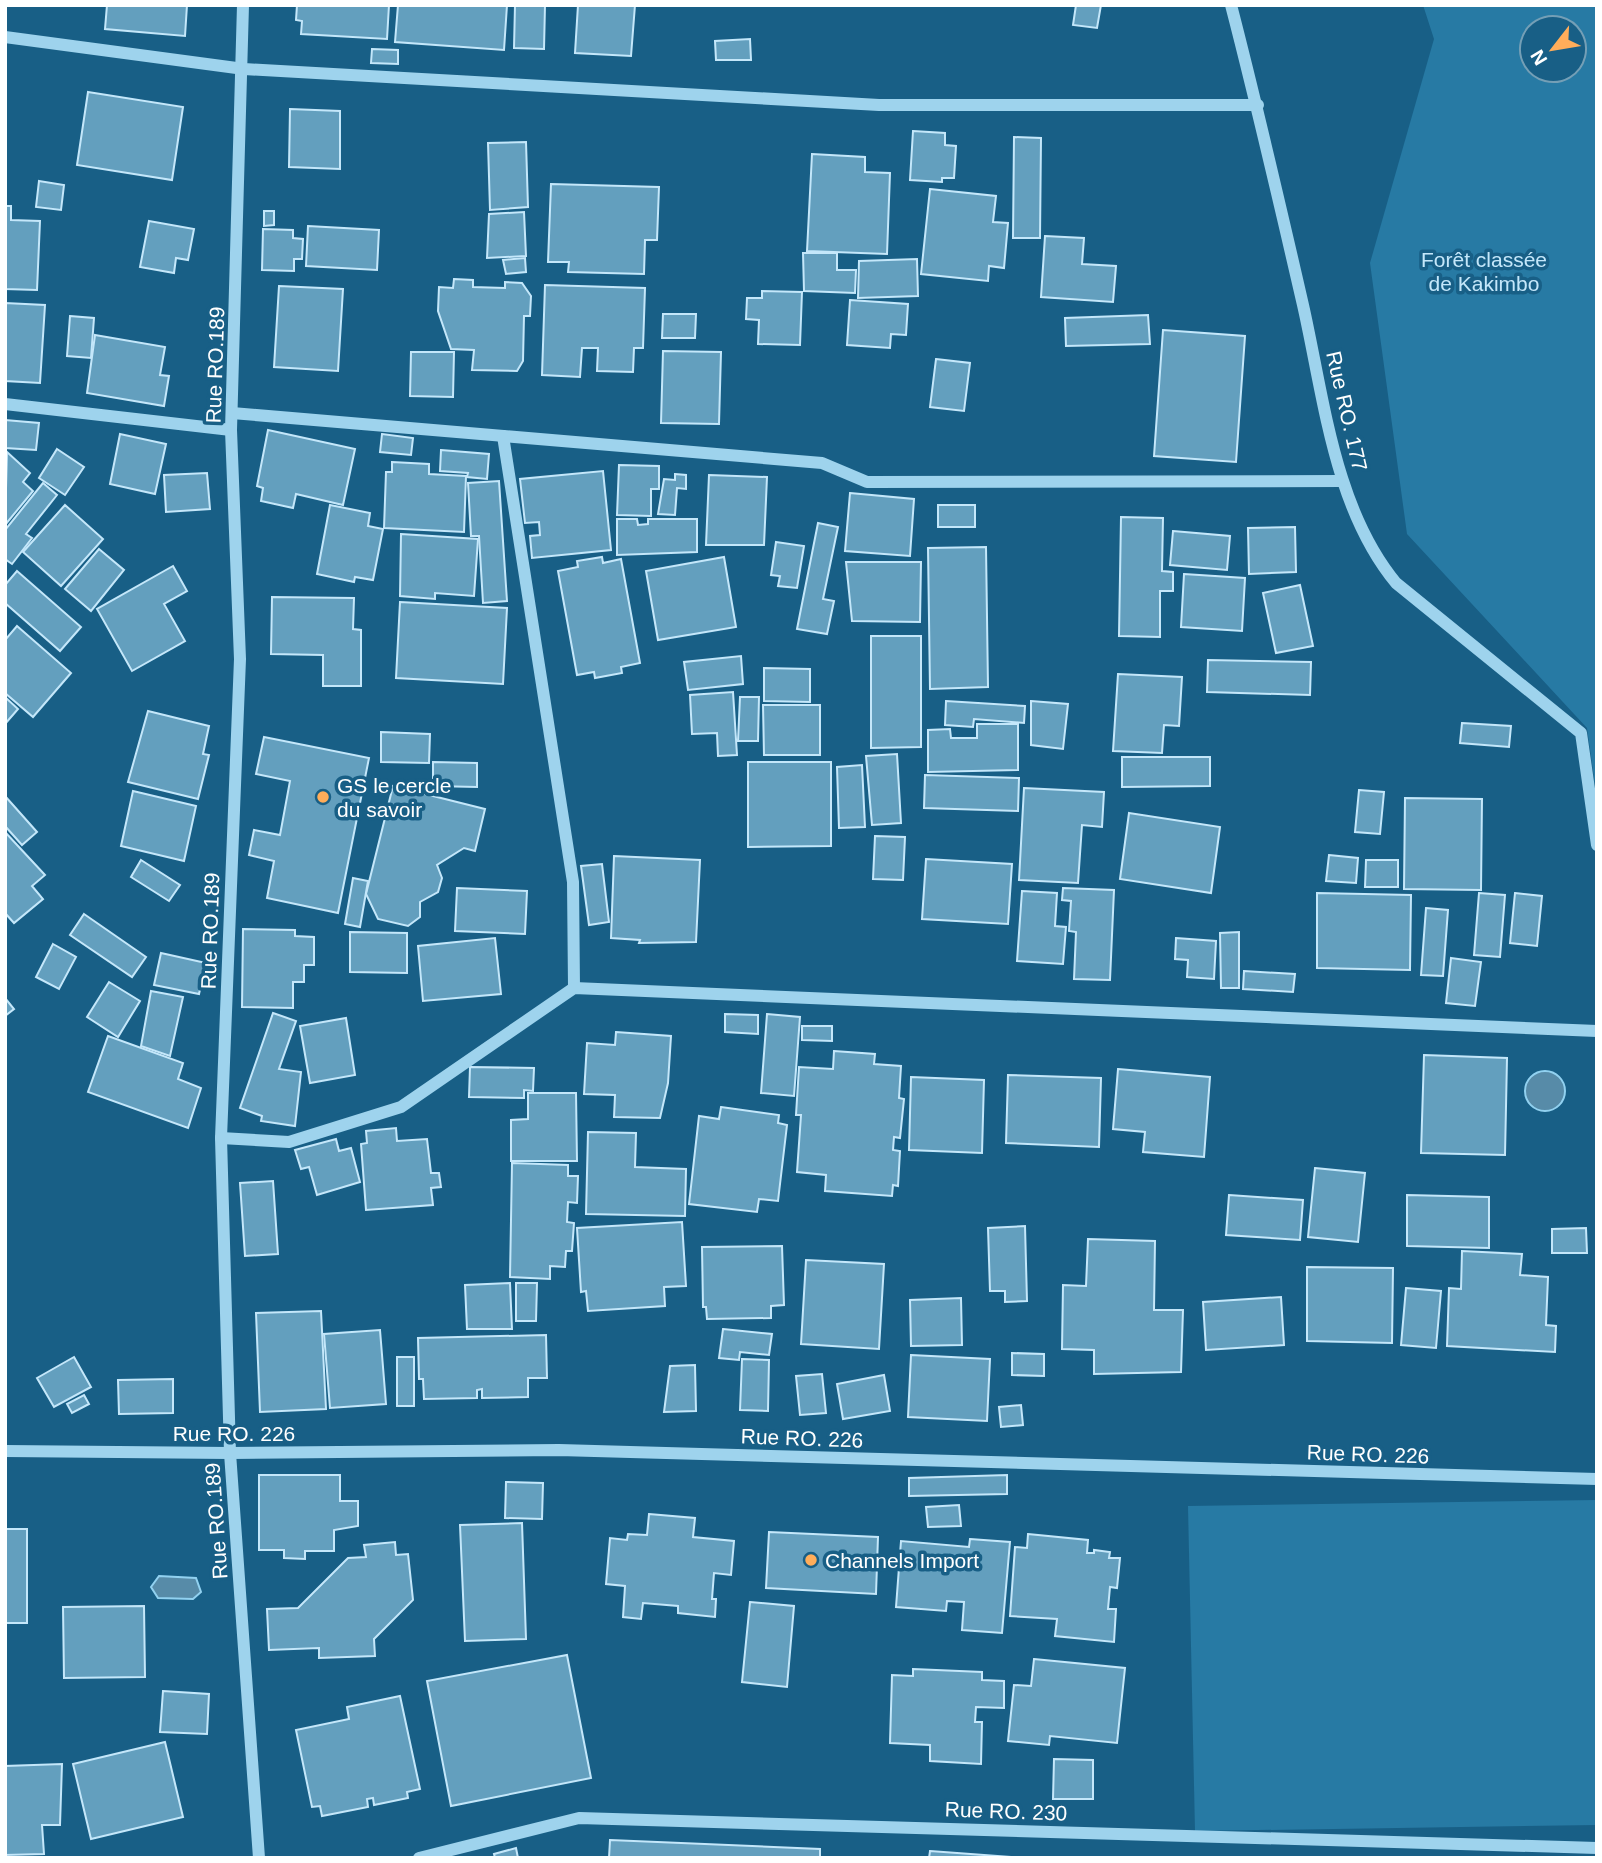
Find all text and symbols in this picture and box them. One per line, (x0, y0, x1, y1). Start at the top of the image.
north arrow (1518, 14, 1588, 84)
text: N (1526, 46, 1551, 69)
park label: Forêt classée de Kakimbo (1421, 248, 1547, 295)
street label: Rue RO.189 (201, 306, 229, 424)
street label: Rue RO. 177 (1322, 349, 1372, 473)
place label: GS le cercle du savoir (337, 774, 451, 821)
marker: GS le cercle du savoir (315, 789, 331, 805)
street label: Rue RO.189 (196, 872, 224, 990)
street label: Rue RO. 226 (173, 1422, 295, 1445)
street label: Rue RO. 226 (740, 1424, 864, 1452)
street label: Rue RO. 226 (1306, 1440, 1430, 1468)
street label: Rue RO.189 (200, 1462, 232, 1580)
place label: Channels Import (825, 1549, 979, 1572)
marker: Channels Import (803, 1552, 819, 1568)
street label: Rue RO. 230 (944, 1797, 1068, 1825)

